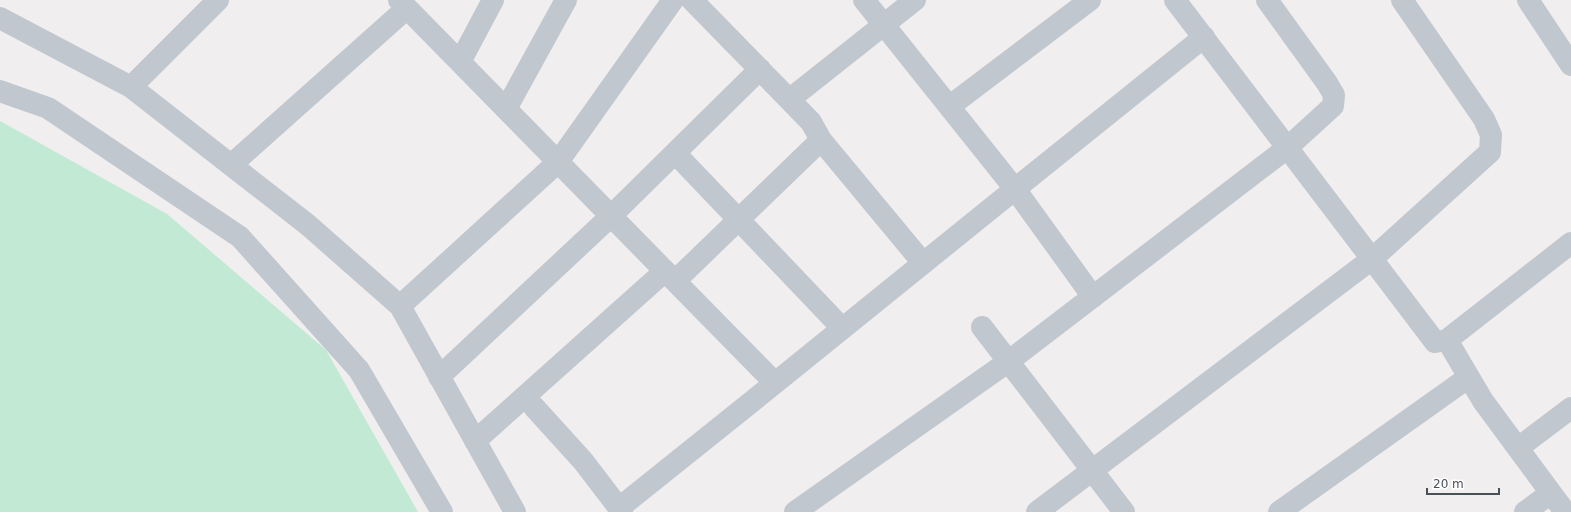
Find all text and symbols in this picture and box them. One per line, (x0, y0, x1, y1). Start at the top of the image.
scale bar (1427, 470, 1499, 496)
text: 20 m (1433, 477, 1464, 491)

